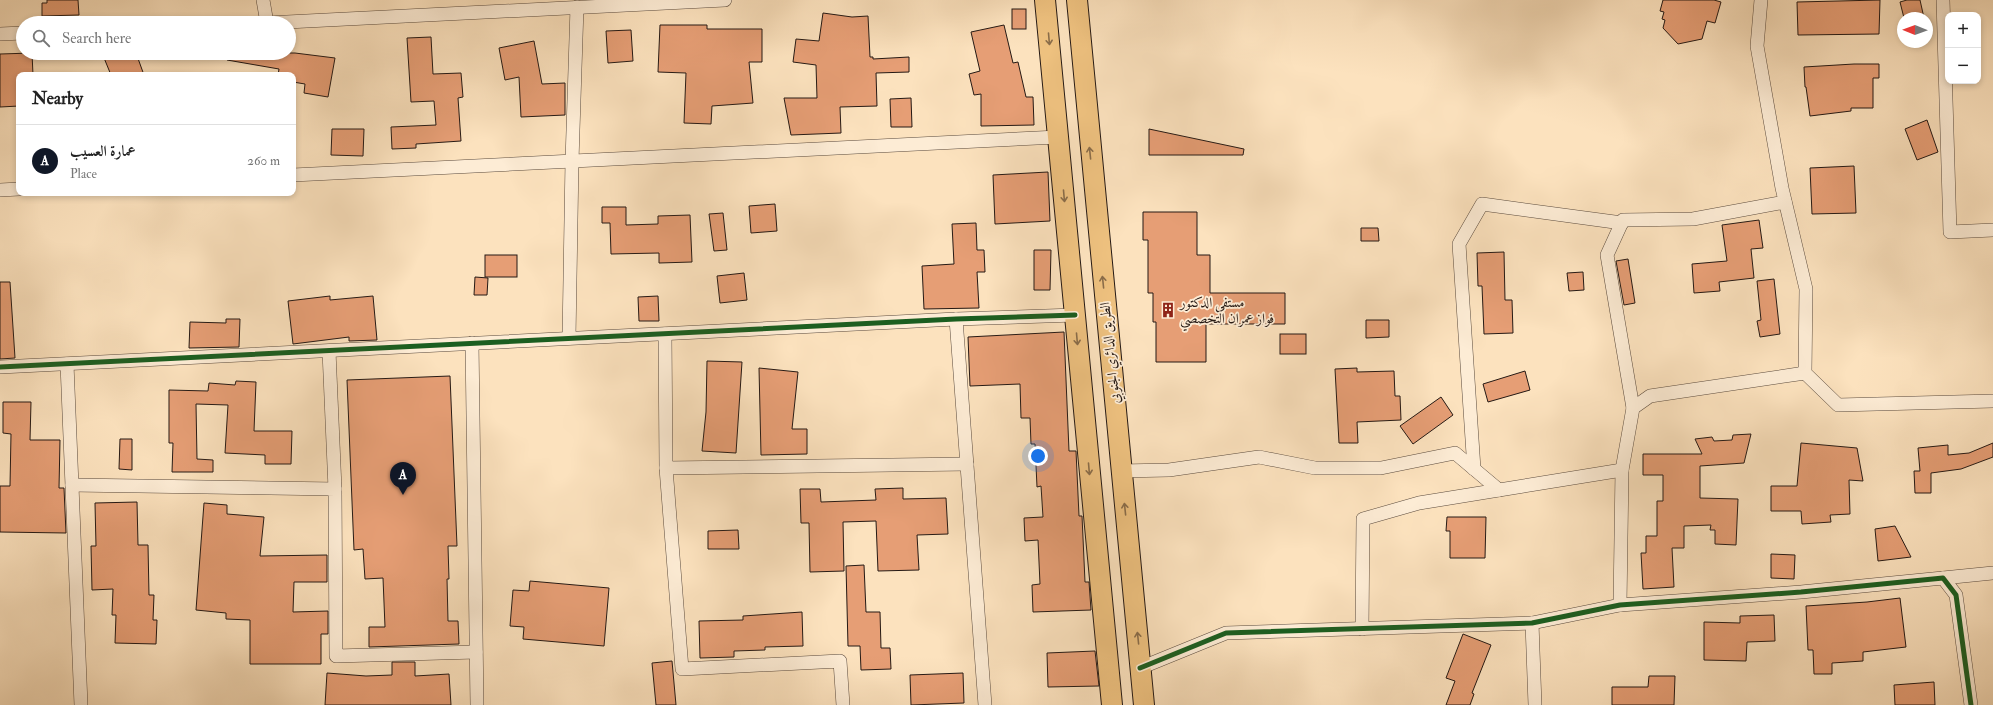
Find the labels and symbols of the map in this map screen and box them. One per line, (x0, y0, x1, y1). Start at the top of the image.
north arrow (1897, 12, 1933, 48)
one-way arrow (1045, 32, 1052, 45)
one-way arrow (1087, 147, 1094, 160)
one-way arrow (1060, 189, 1067, 202)
one-way arrow (1099, 276, 1107, 289)
place label: مستفى الدكتور فواز عمران التخصصي (1178, 294, 1274, 332)
street label: الطريق الدائري الجنوبي (1096, 301, 1127, 405)
building icon: مستفى الدكتور فواز عمران التخصصي (1159, 301, 1177, 319)
one-way arrow (1073, 333, 1081, 346)
your location (1028, 446, 1048, 466)
pin: A (390, 462, 416, 495)
one-way arrow (1086, 462, 1093, 475)
one-way arrow (1121, 503, 1129, 516)
one-way arrow (1134, 632, 1141, 645)

